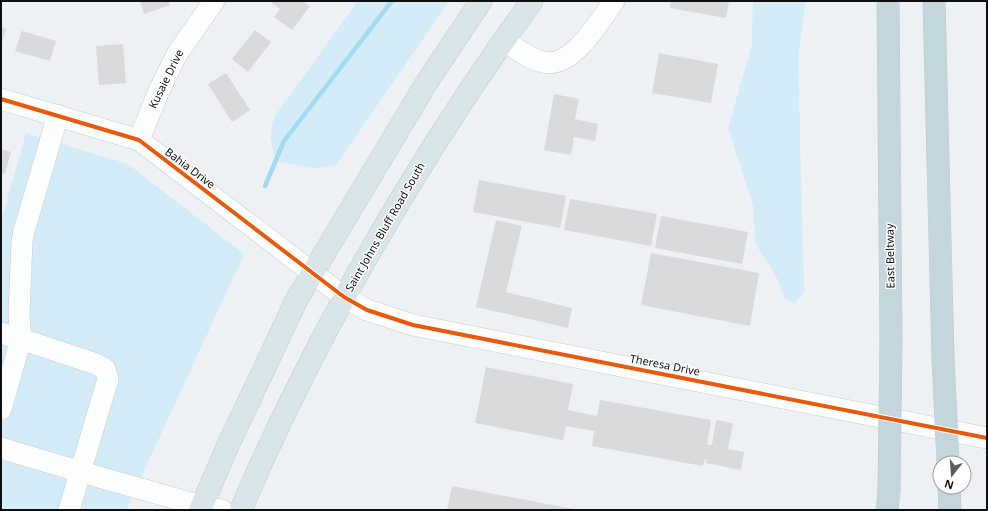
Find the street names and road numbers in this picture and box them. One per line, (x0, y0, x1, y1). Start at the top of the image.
street label: Kusaie Drive (145, 47, 186, 111)
street label: Bahia Drive (162, 144, 218, 191)
street label: Saint Johns Bluff Road South (341, 159, 428, 294)
street label: East Beltway (881, 223, 898, 289)
street label: Theresa Drive (629, 350, 701, 379)

